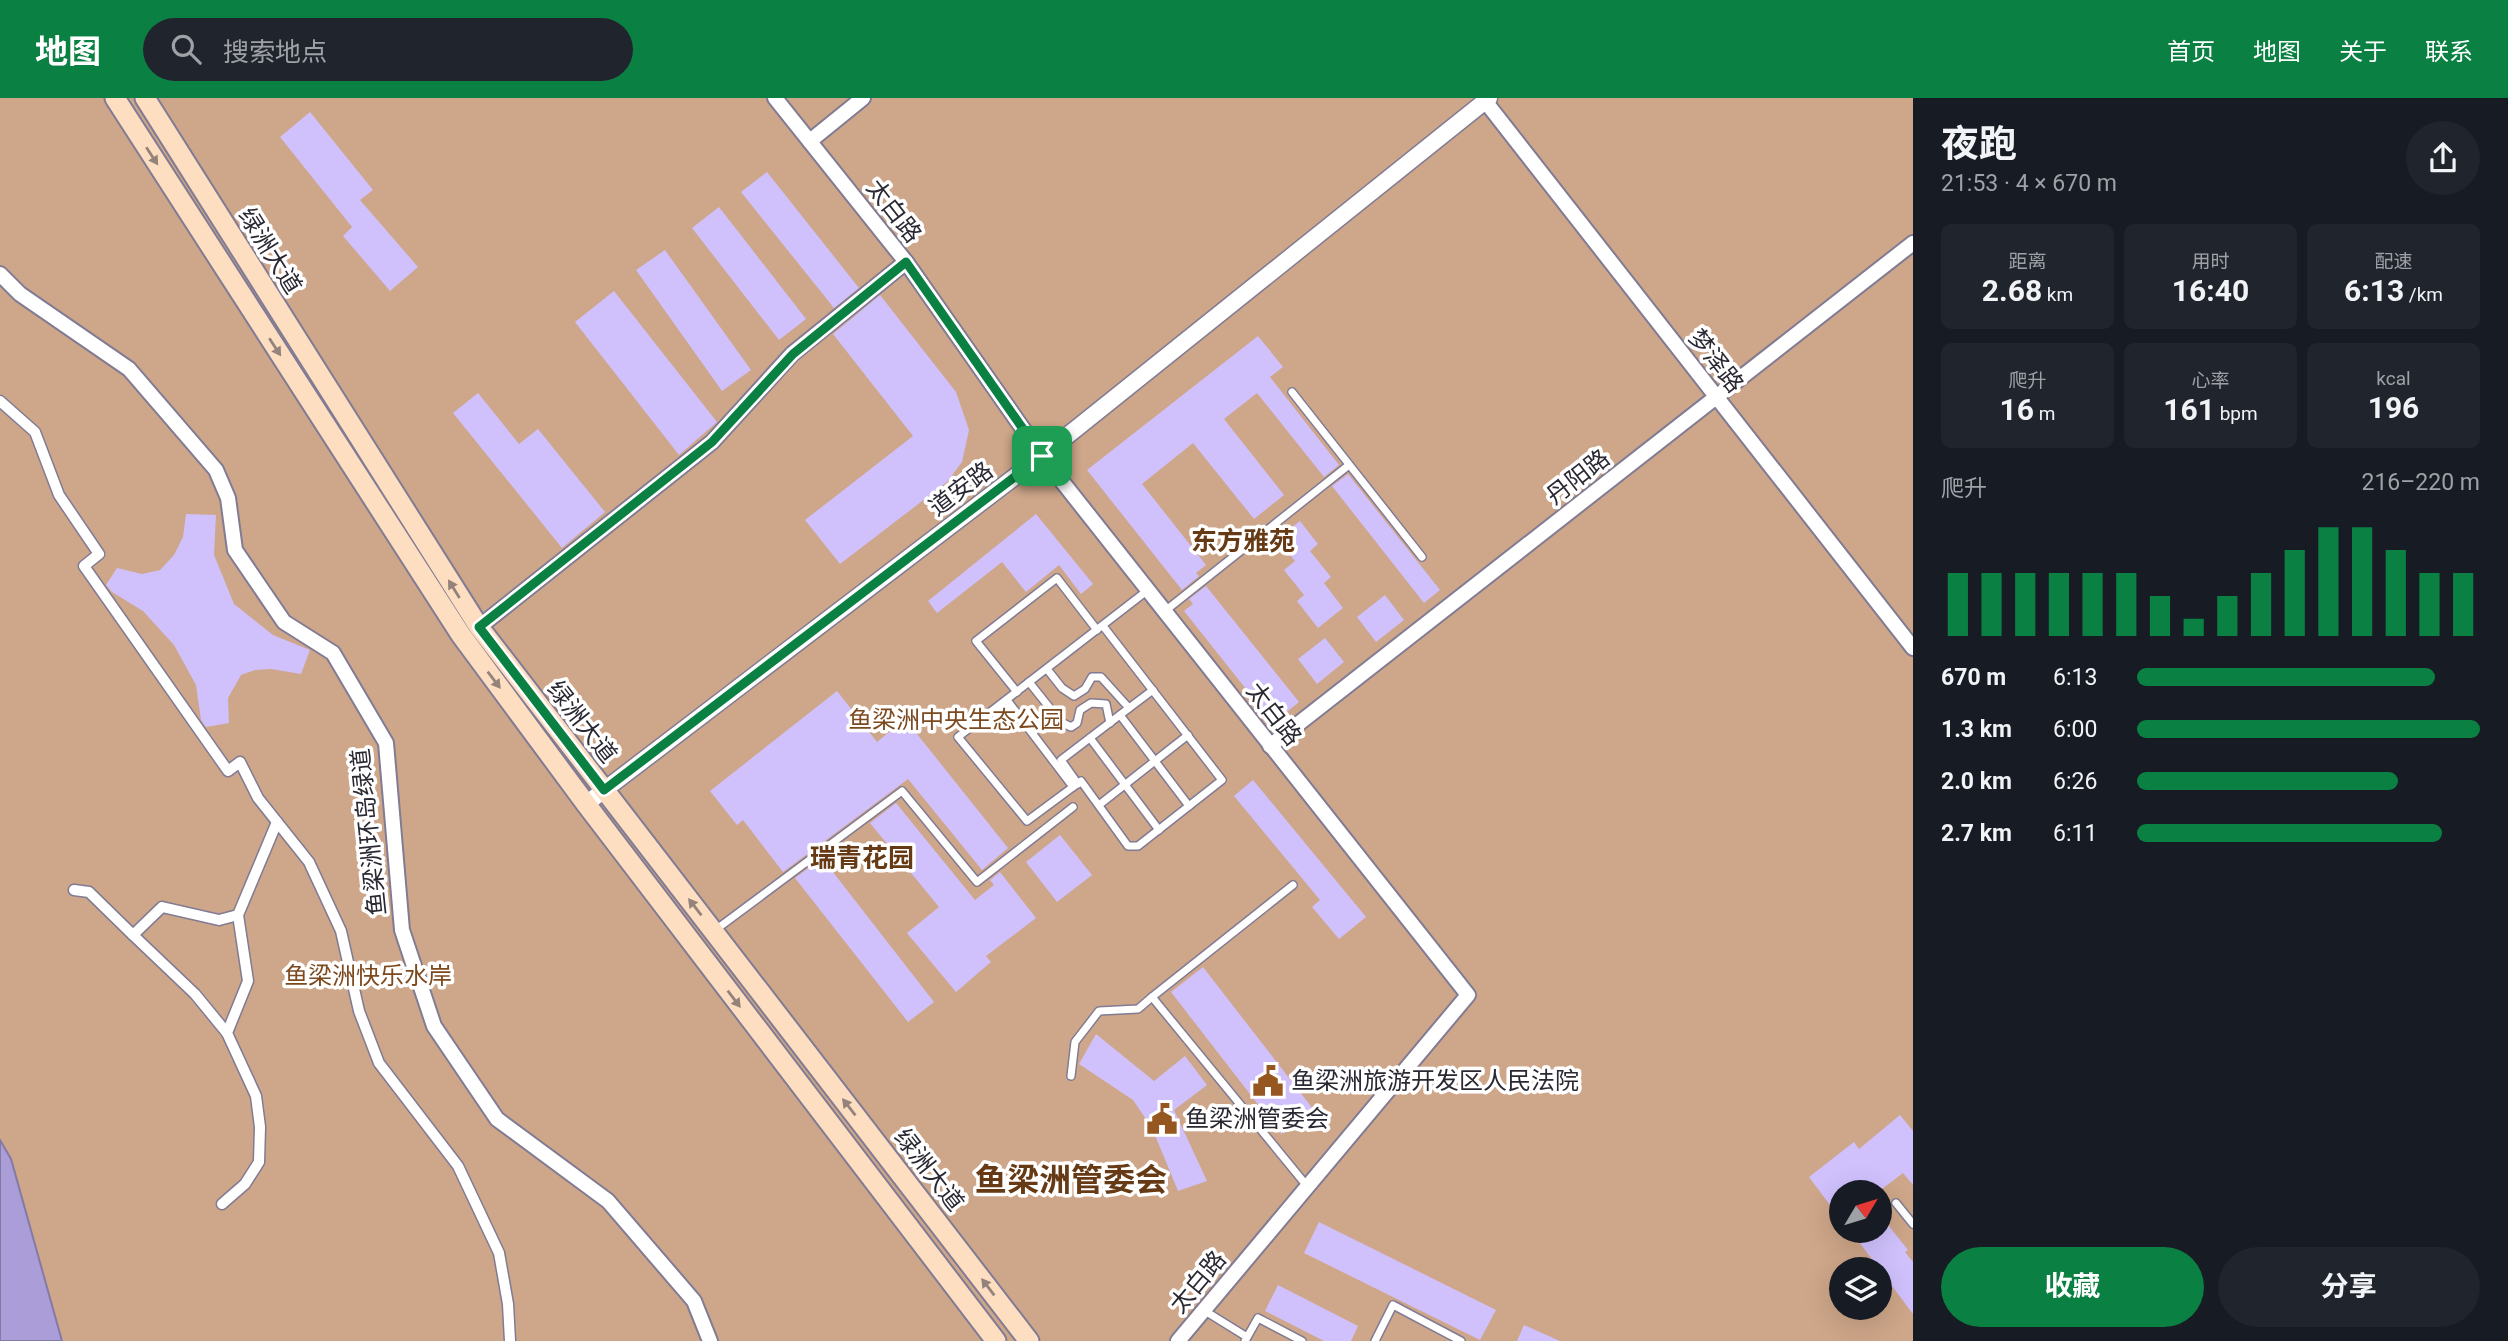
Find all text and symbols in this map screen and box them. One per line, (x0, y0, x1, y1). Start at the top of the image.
search box (143, 18, 633, 81)
icon: search (167, 30, 205, 68)
text: 地图 (35, 32, 101, 71)
text: 搜索地点 (223, 37, 327, 67)
text: 首页 (2167, 38, 2215, 66)
text: 地图 (2253, 38, 2301, 66)
text: 关于 (2339, 38, 2387, 66)
text: 联系 (2425, 38, 2473, 66)
button: share (2406, 121, 2480, 195)
text: 夜跑 (1941, 122, 2017, 166)
one-way arrow (145, 146, 158, 165)
text: 21:53 · 4 × 670 m (1941, 170, 2117, 197)
street label: 太白路 (861, 174, 927, 248)
street label: 绿洲大道 (233, 203, 307, 299)
text: 距离 (2008, 250, 2047, 273)
text: 用时 (2191, 250, 2230, 273)
text: 配速 (2374, 250, 2413, 273)
text: 2.68 (1982, 273, 2042, 308)
text: 16:40 (2172, 273, 2249, 308)
text: 6:13 (2344, 273, 2404, 308)
text: km (2042, 283, 2073, 306)
text: /km (2404, 283, 2443, 306)
street label: 梦泽路 (1683, 324, 1749, 398)
one-way arrow (268, 337, 281, 356)
text: kcal (2376, 367, 2411, 390)
text: 爬升 (2008, 369, 2047, 392)
text: 心率 (2191, 369, 2230, 392)
text: 196 (2368, 390, 2419, 425)
text: 16 (2000, 392, 2034, 427)
text: 161 (2163, 392, 2215, 427)
text: m (2034, 402, 2055, 425)
text: bpm (2215, 402, 2258, 425)
pin (1012, 426, 1072, 486)
icon: arrive (1023, 437, 1061, 475)
street label: 丹阳路 (1541, 444, 1615, 510)
street label: 道安路 (924, 456, 998, 522)
text: 216–220 m (2361, 469, 2480, 496)
text: 爬升 (1941, 475, 1987, 502)
district label: 东方雅苑 (1191, 526, 1295, 556)
one-way arrow (448, 579, 461, 599)
text: 670 m (1941, 664, 2006, 691)
text: 6:13 (2053, 664, 2097, 691)
one-way arrow (487, 671, 501, 689)
street label: 绿洲大道 (541, 676, 623, 768)
street label: 太白路 (1241, 677, 1307, 751)
park label: 鱼梁洲中央生态公园 (848, 706, 1064, 734)
text: 1.3 km (1941, 716, 2012, 743)
text: 6:00 (2053, 716, 2097, 743)
street label: 鱼梁洲环岛绿道 (346, 747, 392, 917)
text: 2.0 km (1941, 768, 2012, 795)
text: 6:26 (2053, 768, 2097, 795)
text: 2.7 km (1941, 820, 2012, 847)
text: 6:11 (2053, 820, 2097, 847)
district label: 瑞青花园 (810, 843, 914, 873)
one-way arrow (687, 899, 702, 917)
park label: 鱼梁洲快乐水岸 (284, 962, 452, 990)
one-way arrow (727, 989, 742, 1007)
public building icon: 鱼梁洲旅游开发区人民法院 (1251, 1064, 1285, 1098)
place label: 鱼梁洲旅游开发区人民法院 (1291, 1067, 1579, 1095)
one-way arrow (841, 1098, 856, 1116)
public building icon: 鱼梁洲管委会 (1145, 1102, 1179, 1136)
place label: 鱼梁洲管委会 (1185, 1105, 1329, 1133)
street label: 绿洲大道 (888, 1124, 970, 1216)
district label: 鱼梁洲管委会 (975, 1161, 1167, 1199)
north arrow (1829, 1180, 1892, 1242)
map controls (1829, 1180, 1892, 1320)
street label: 太白路 (1164, 1245, 1232, 1319)
button: 收藏 (1941, 1247, 2204, 1327)
button: 分享 (2218, 1247, 2480, 1327)
button: layers (1829, 1257, 1892, 1320)
one-way arrow (981, 1277, 995, 1296)

